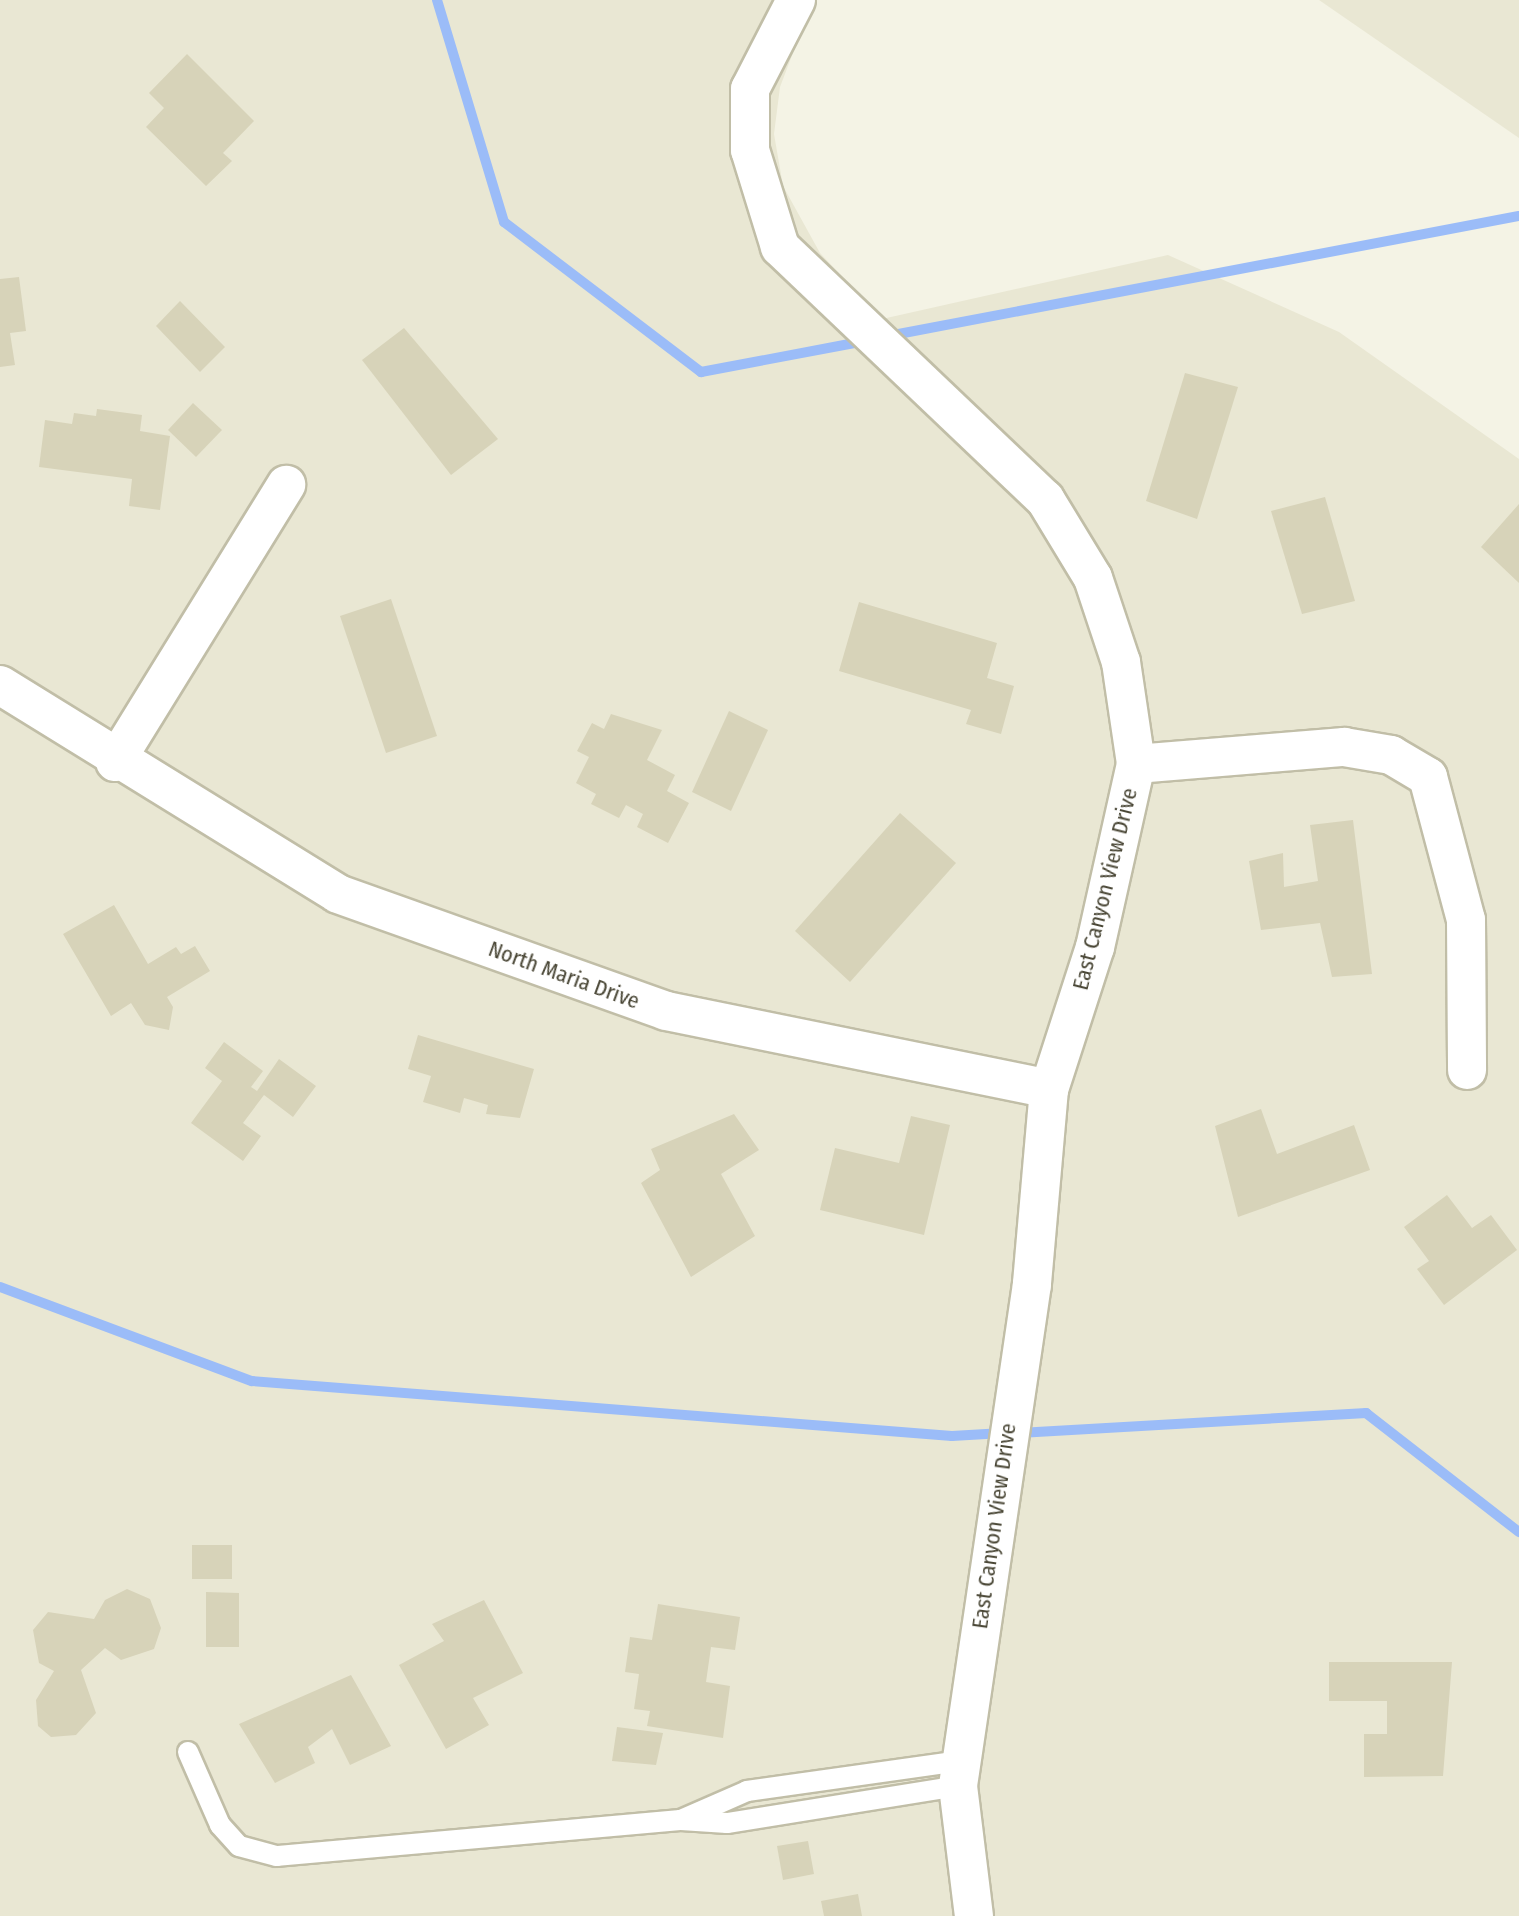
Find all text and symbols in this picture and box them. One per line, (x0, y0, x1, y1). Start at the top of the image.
street label: East Canyon View Drive (1067, 785, 1143, 993)
street label: North Maria Drive (485, 935, 643, 1015)
street label: East Canyon View Drive (966, 1421, 1022, 1631)

